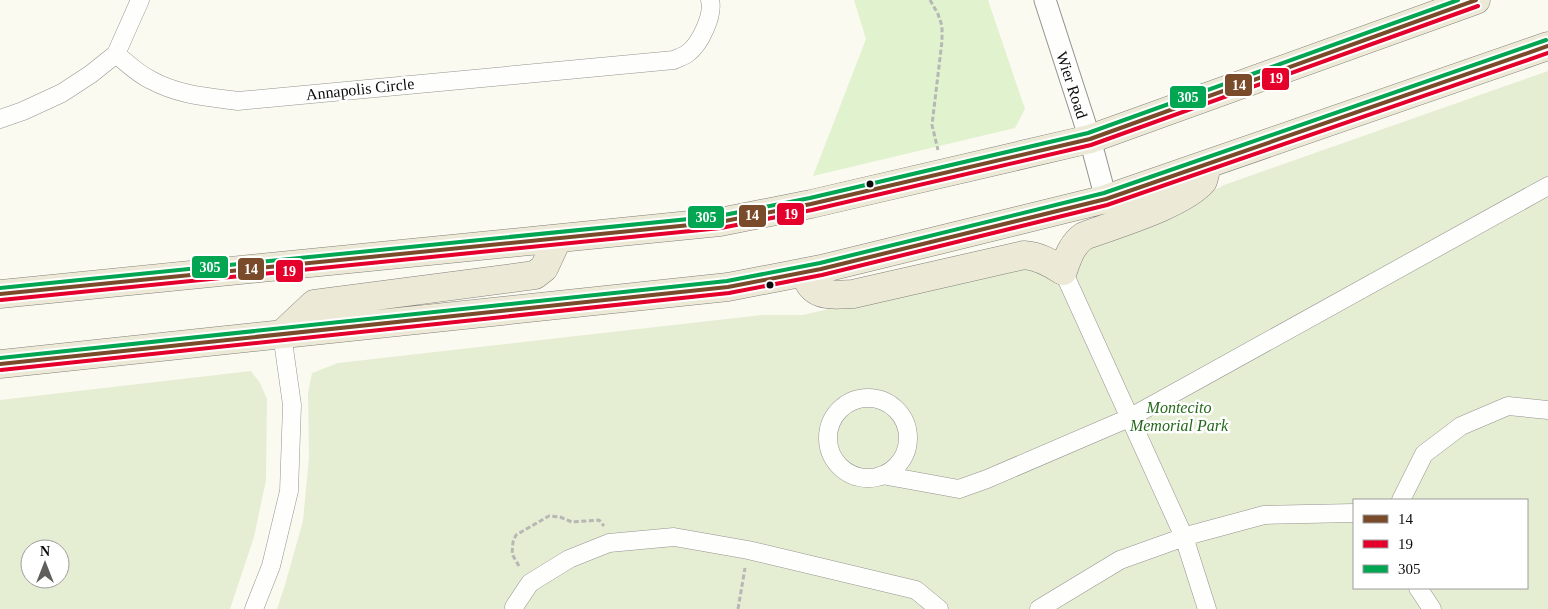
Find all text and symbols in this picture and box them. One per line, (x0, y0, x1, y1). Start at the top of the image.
street label: Wier Road (1053, 50, 1091, 120)
line badge: 19 (1261, 67, 1290, 91)
text: 19 (1269, 71, 1283, 86)
line badge: 14 (1224, 73, 1253, 97)
street label: Annapolis Circle (305, 75, 415, 104)
text: 14 (1232, 78, 1246, 93)
line badge: 305 (1169, 85, 1207, 109)
text: 305 (1178, 90, 1199, 105)
unlabelled marker (865, 179, 875, 189)
line badge: 19 (776, 202, 805, 226)
line badge: 14 (738, 204, 767, 228)
line badge: 305 (687, 205, 725, 229)
text: 19 (784, 207, 798, 222)
text: 14 (745, 208, 759, 223)
text: 305 (696, 210, 717, 225)
line badge: 305 (191, 255, 229, 279)
line badge: 14 (237, 257, 265, 281)
line badge: 19 (275, 259, 304, 283)
text: 305 (200, 260, 221, 275)
text: 14 (244, 262, 258, 277)
text: 19 (282, 264, 296, 279)
unlabelled marker (765, 280, 775, 290)
park label: Montecito Memorial Park (1129, 399, 1229, 434)
legend (1353, 499, 1528, 589)
text: 14 (1398, 511, 1414, 527)
text: 19 (1398, 536, 1413, 552)
north arrow (20, 539, 70, 589)
text: N (40, 544, 50, 559)
text: 305 (1398, 561, 1421, 577)

